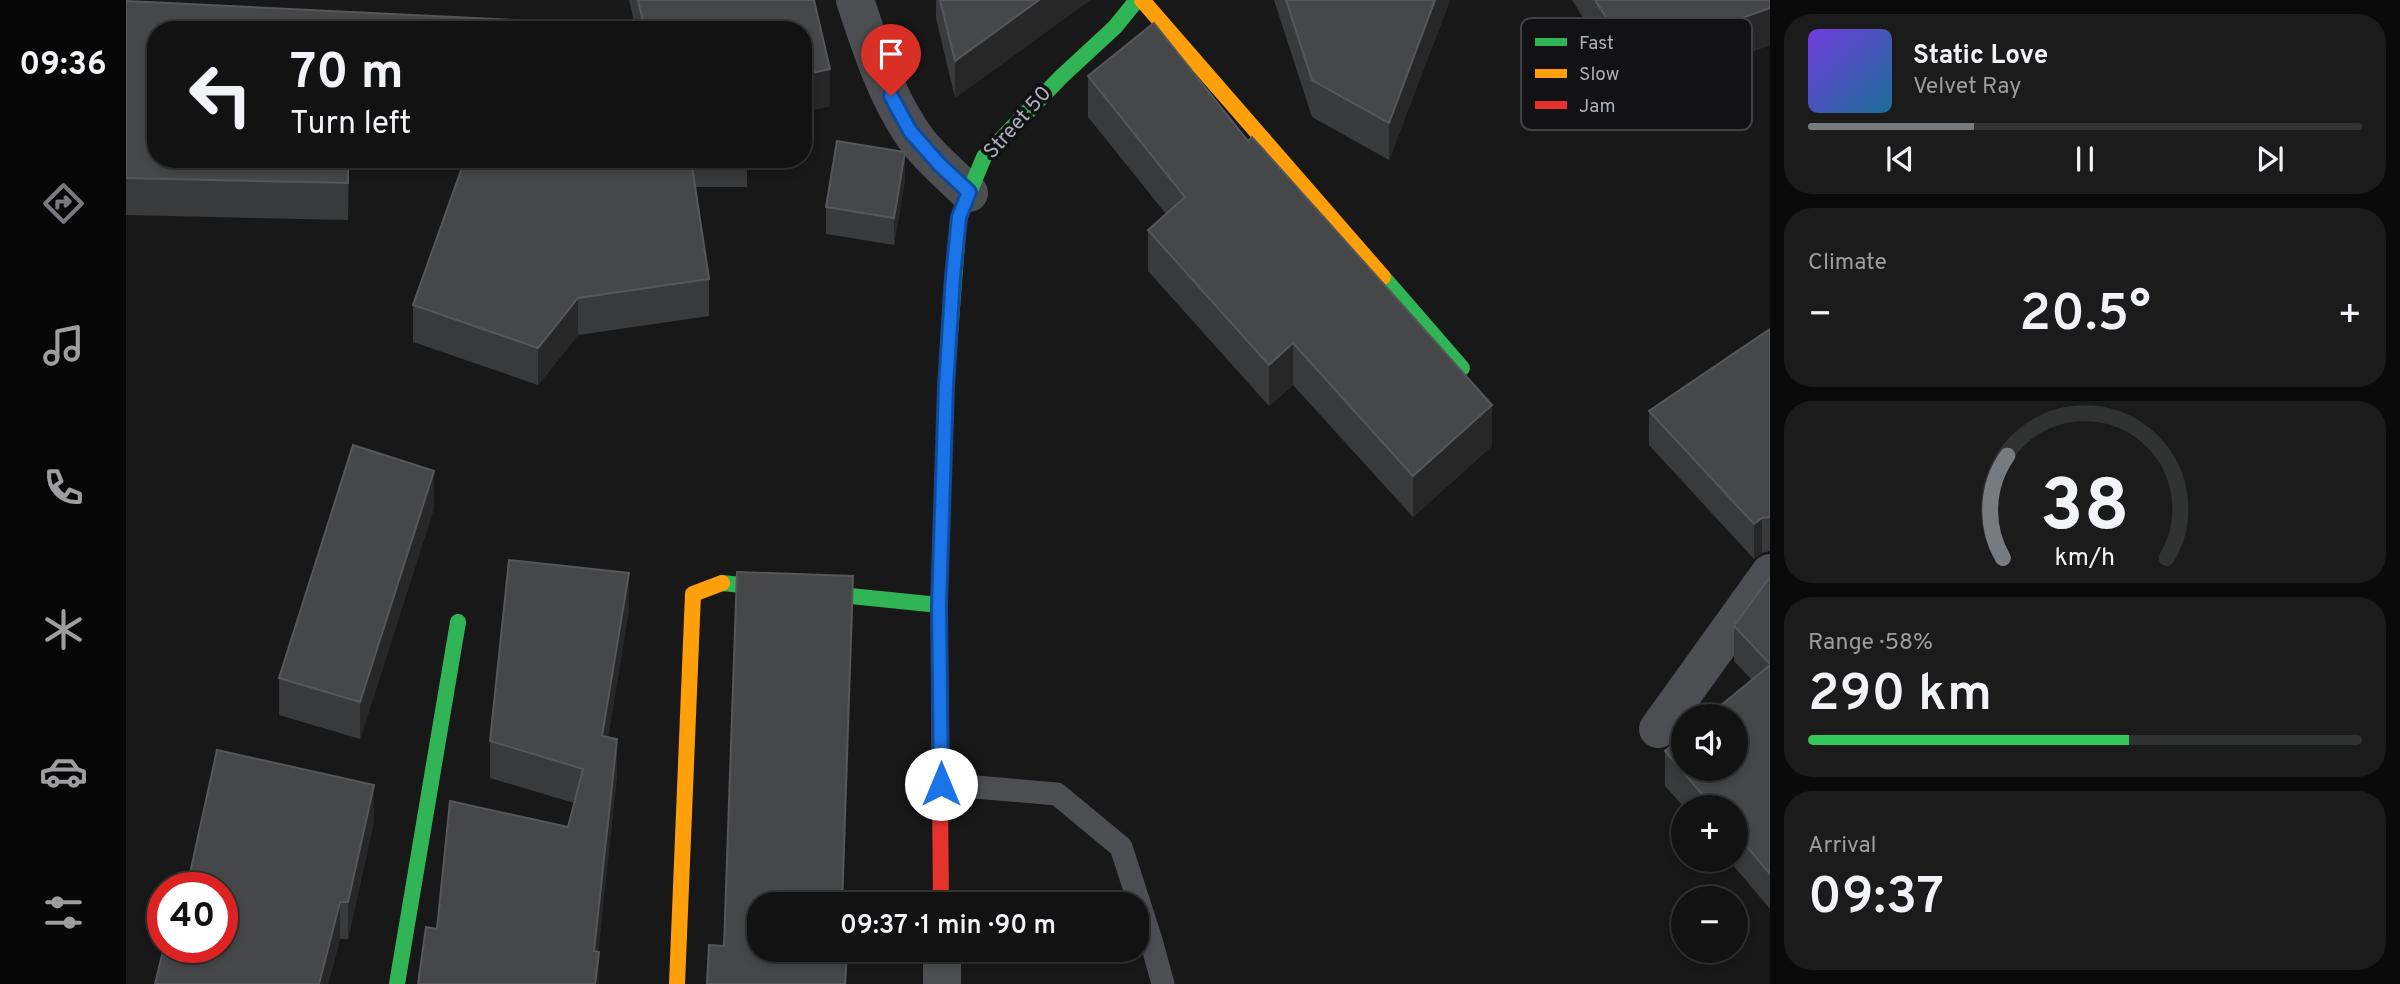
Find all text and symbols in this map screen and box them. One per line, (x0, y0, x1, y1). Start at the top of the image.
legend (1521, 18, 1752, 130)
pin (861, 24, 921, 96)
text: Fast (1579, 32, 1614, 56)
icon: arrive (872, 35, 910, 73)
text: Static Love (1913, 40, 2048, 73)
text: 70 m (290, 44, 404, 106)
text: 09:36 (19, 46, 107, 86)
icon: left (175, 49, 266, 140)
text: Slow (1579, 63, 1619, 87)
text: Velvet Ray (1913, 73, 2021, 102)
street label: Street 50 (978, 81, 1058, 165)
text: Jam (1579, 95, 1616, 119)
text: Turn left (290, 105, 411, 145)
icon: previous (1881, 140, 1919, 178)
icon: pause (2066, 140, 2104, 178)
icon: next (2251, 140, 2289, 178)
icon: directions (39, 179, 88, 228)
text: Climate (1808, 249, 1887, 278)
text: 20.5° (2019, 283, 2151, 349)
text: − (1808, 292, 1833, 341)
text: + (2337, 292, 2362, 341)
icon: music (39, 321, 88, 370)
icon: phone (39, 463, 88, 512)
text: 38 (2040, 464, 2130, 556)
text: km/h (2055, 543, 2115, 575)
icon: climate (39, 605, 88, 654)
text: Range · 58% (1808, 629, 1933, 658)
text: 290 km (1808, 663, 1992, 729)
map controls (1671, 704, 1748, 963)
button: sound (1671, 704, 1748, 781)
icon: car (39, 747, 88, 796)
position arrow (904, 747, 978, 821)
button: + (1671, 795, 1748, 872)
text: Arrival (1808, 832, 1877, 861)
text: 09:37 (1808, 866, 1944, 932)
speed limit sign: 40 (147, 872, 238, 963)
button: − (1671, 886, 1748, 963)
icon: filters (39, 888, 88, 937)
text: 09:37 · 1 min · 90 m (840, 910, 1056, 943)

